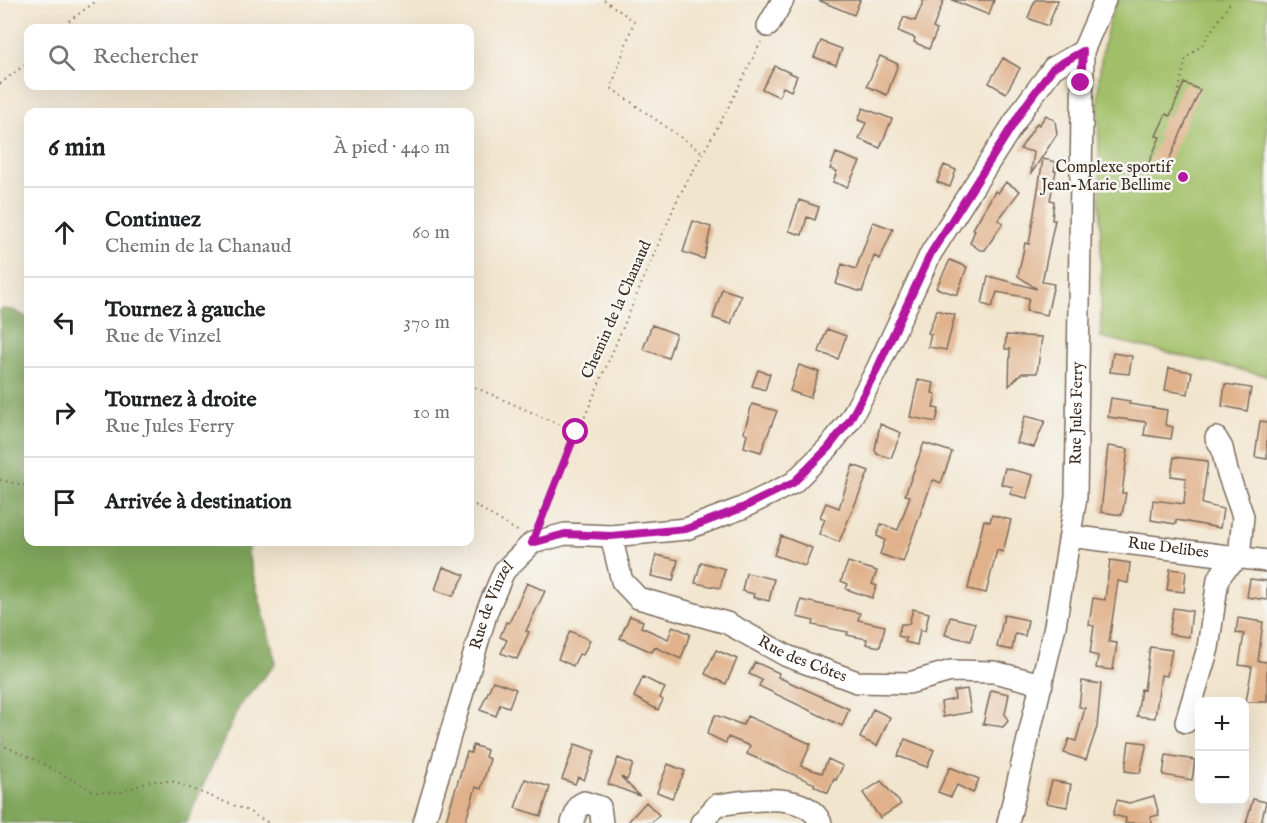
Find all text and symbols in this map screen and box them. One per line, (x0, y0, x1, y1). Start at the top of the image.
search box (24, 24, 474, 90)
icon: search (45, 41, 78, 74)
text: Rechercher (93, 43, 198, 71)
route end (1067, 69, 1093, 95)
text: 6 min (48, 131, 106, 164)
text: À pied · 440 m (334, 135, 450, 160)
place label: Complexe sportif Jean-Marie Bellime (1039, 158, 1174, 196)
marker: Complexe sportif Jean-Marie Bellime (1176, 170, 1190, 184)
text: Continuez (105, 206, 201, 234)
icon: ahead (48, 216, 81, 249)
text: 60 m (412, 220, 450, 245)
text: Chemin de la Chanaud (105, 234, 292, 259)
street label: Chemin de la Chanaud (578, 237, 657, 382)
text: Tournez à gauche (105, 296, 265, 324)
icon: left (48, 306, 81, 339)
text: 370 m (404, 310, 450, 335)
text: Rue de Vinzel (105, 324, 221, 349)
street label: Rue Jules Ferry (1067, 361, 1088, 465)
text: Tournez à droite (105, 386, 256, 414)
icon: right (48, 396, 81, 429)
text: 10 m (413, 400, 450, 425)
text: Rue Jules Ferry (105, 414, 234, 439)
route start (562, 418, 588, 444)
icon: arrive (48, 486, 81, 519)
text: Arrivée à destination (105, 488, 292, 516)
street label: Rue Delibes (1126, 533, 1210, 564)
street label: Rue de Vinzel (466, 557, 518, 652)
street label: Rue des Côtes (754, 632, 850, 687)
map controls (1195, 697, 1249, 805)
button: + (1195, 697, 1249, 751)
button: − (1195, 751, 1249, 805)

